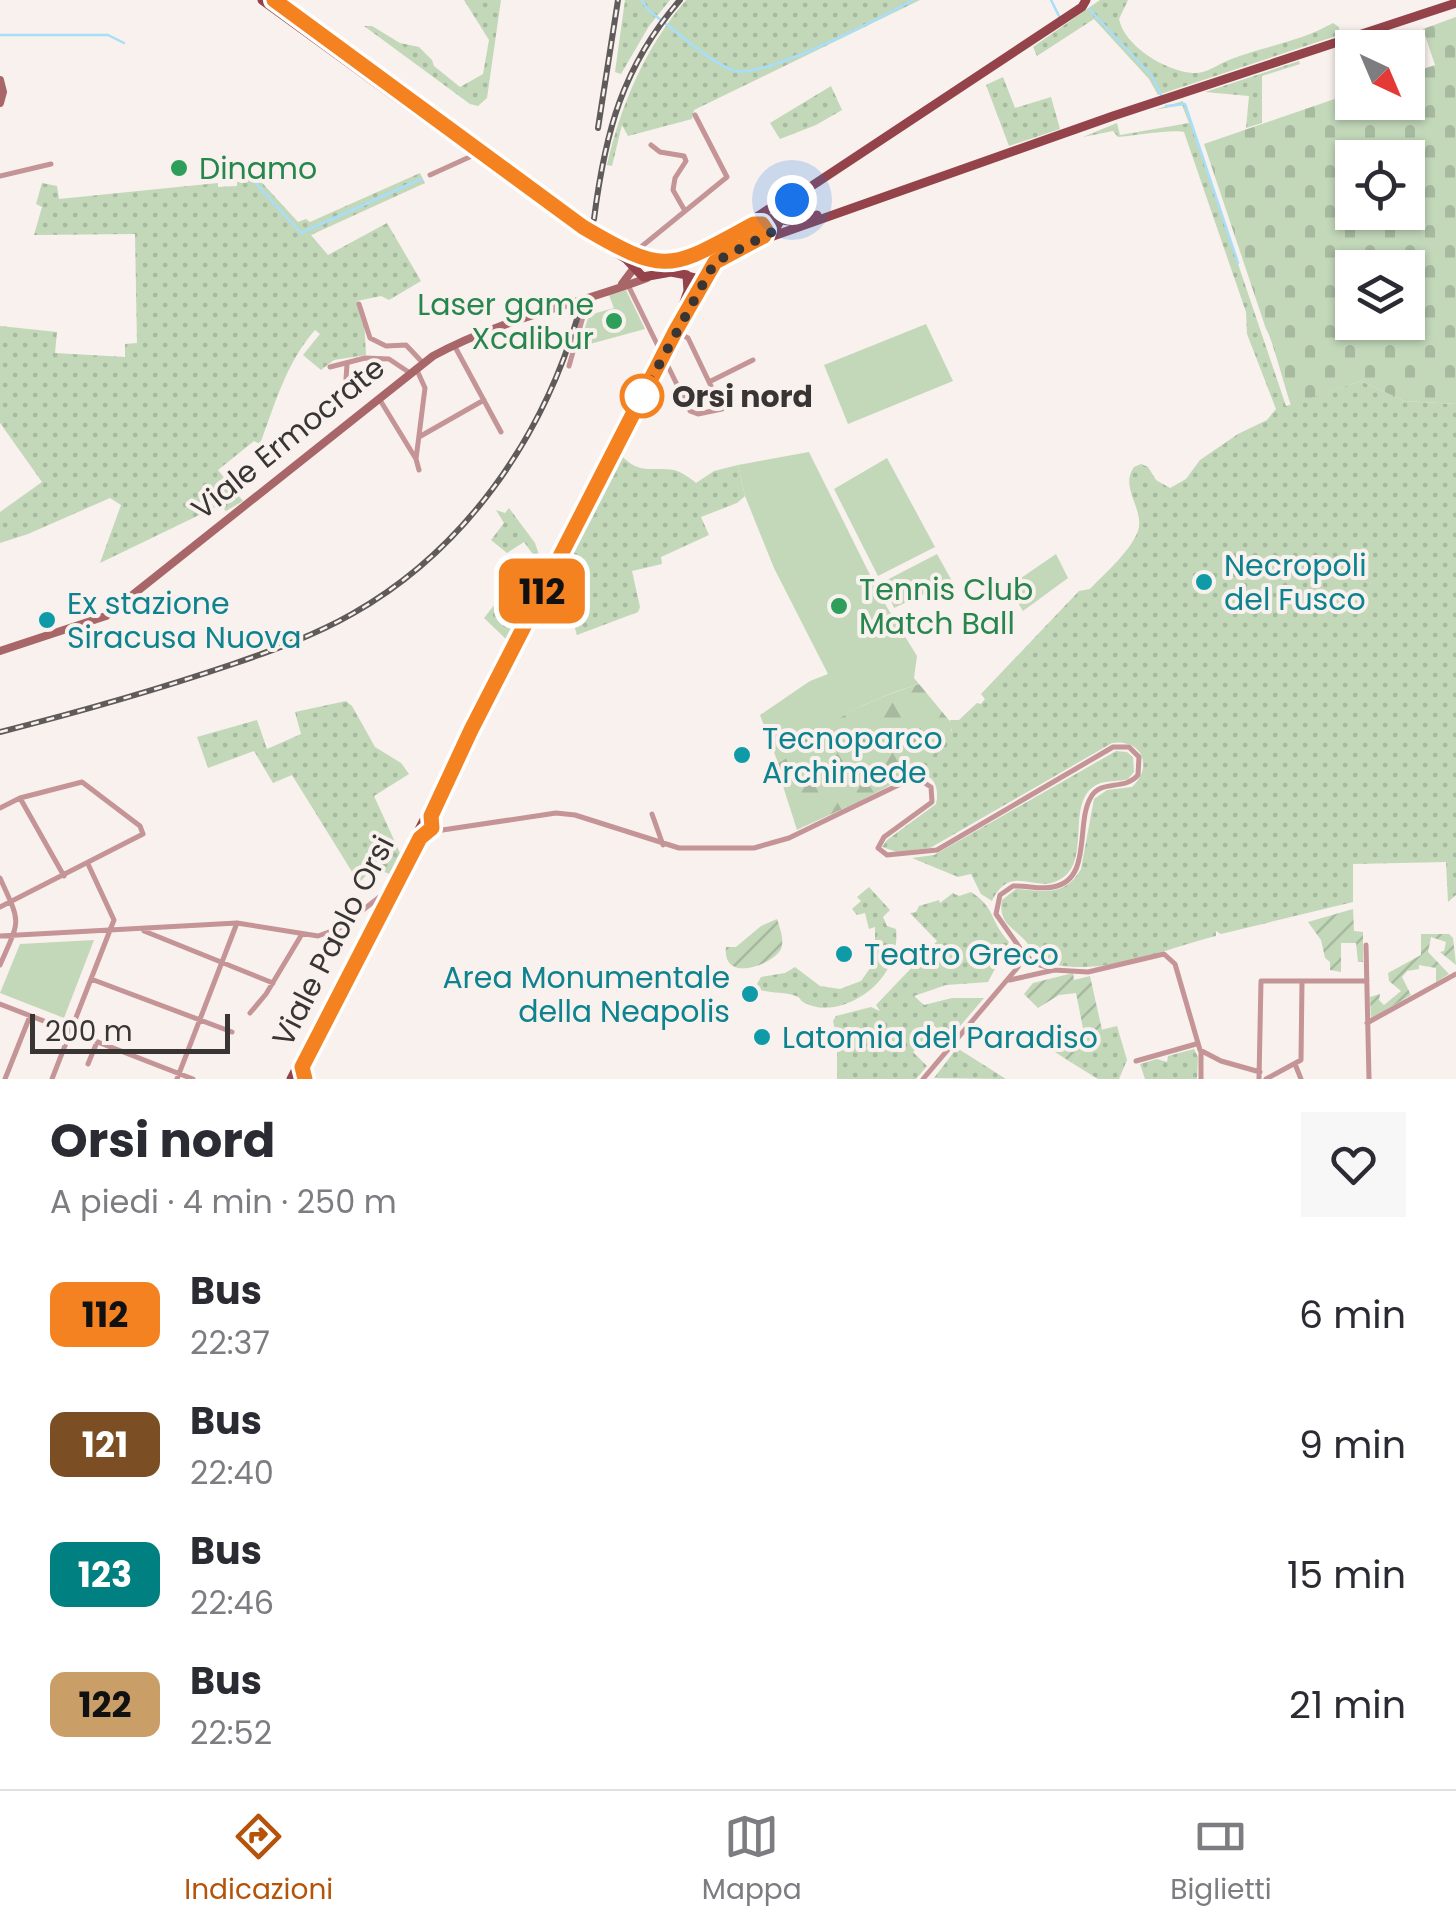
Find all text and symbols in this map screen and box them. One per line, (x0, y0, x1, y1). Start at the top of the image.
north arrow (1335, 30, 1425, 120)
map controls (1335, 30, 1425, 340)
button: locate (1335, 140, 1425, 230)
place label: Dinamo (199, 147, 317, 190)
marker: Dinamo (168, 157, 190, 179)
your location (767, 175, 817, 225)
button: layers (1335, 250, 1425, 340)
place label: Laser game Xcalibur (417, 283, 594, 360)
marker: Laser game Xcalibur (603, 310, 625, 332)
street label: Viale Ermocrate (182, 346, 394, 530)
marker: Orsi nord (621, 375, 663, 417)
place label: Orsi nord (672, 375, 813, 418)
place label: Necropoli del Fusco (1224, 544, 1367, 621)
line badge: 112 (484, 558, 600, 624)
text: 112 (519, 567, 565, 616)
place label: Tennis Club Match Ball (859, 568, 1033, 645)
marker: Necropoli del Fusco (1193, 571, 1215, 593)
place label: Ex stazione Siracusa Nuova (67, 582, 301, 659)
marker: Tennis Club Match Ball (828, 595, 850, 617)
marker: Ex stazione Siracusa Nuova (36, 609, 58, 631)
place label: Tecnoparco Archimede (762, 717, 943, 794)
marker: Tecnoparco Archimede (731, 744, 753, 766)
street label: Viale Paolo Orsi (261, 828, 405, 1054)
place label: Teatro Greco (864, 933, 1059, 976)
marker: Teatro Greco (833, 943, 855, 965)
place label: Area Monumentale della Neapolis (442, 956, 730, 1033)
marker: Area Monumentale della Neapolis (739, 983, 761, 1005)
scale bar (30, 1009, 230, 1054)
text: 200 m (45, 1012, 133, 1051)
place label: Latomia del Paradiso (782, 1016, 1098, 1059)
marker: Latomia del Paradiso (751, 1026, 773, 1048)
text: Orsi nord (50, 1107, 275, 1174)
button: heart (1301, 1112, 1406, 1217)
text: A piedi · 4 min · 250 m (50, 1179, 397, 1224)
text: Bus (190, 1264, 262, 1317)
text: 6 min (1299, 1288, 1406, 1341)
text: 112 (82, 1290, 128, 1339)
text: 22:37 (190, 1320, 270, 1365)
text: Bus (190, 1394, 262, 1447)
text: 9 min (1299, 1418, 1406, 1471)
text: 121 (82, 1420, 128, 1469)
text: 22:40 (190, 1450, 274, 1495)
text: Bus (190, 1524, 262, 1577)
text: 15 min (1287, 1548, 1406, 1601)
text: 123 (78, 1550, 132, 1599)
text: 22:46 (190, 1580, 274, 1625)
text: Bus (190, 1654, 262, 1707)
text: 21 min (1289, 1678, 1406, 1731)
text: 122 (78, 1680, 132, 1729)
text: 22:52 (190, 1710, 272, 1755)
tab: Indicazioni (184, 1809, 333, 1911)
tab: Mappa (702, 1809, 802, 1911)
tab: Biglietti (1170, 1809, 1272, 1911)

